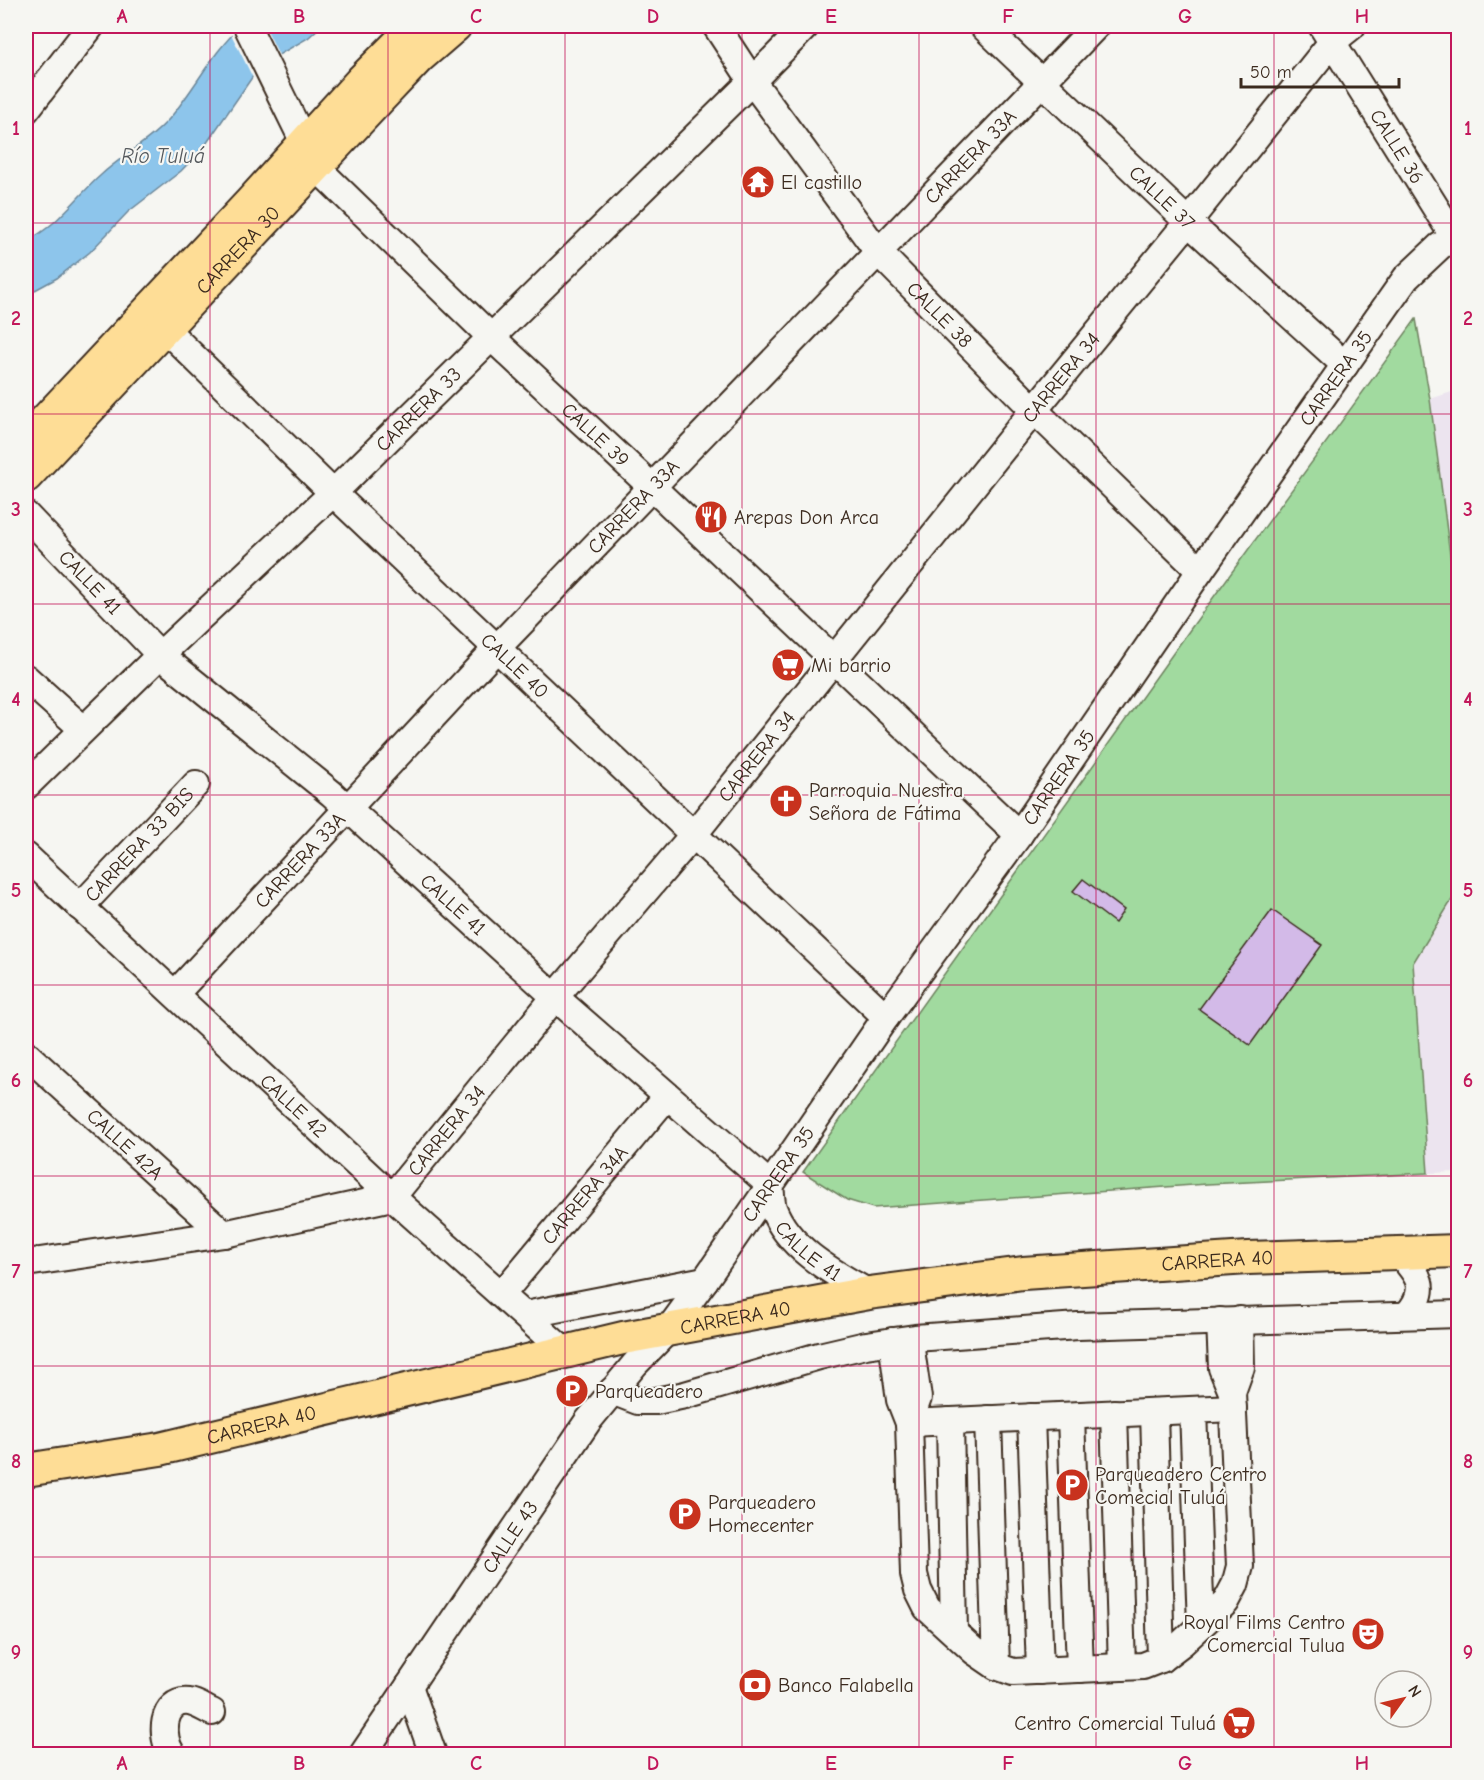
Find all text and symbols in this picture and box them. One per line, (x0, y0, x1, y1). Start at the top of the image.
text: A (116, 5, 128, 28)
text: B (293, 5, 305, 28)
text: C (470, 5, 482, 28)
text: D (647, 5, 659, 28)
text: E (825, 5, 837, 28)
text: F (1002, 5, 1014, 28)
text: G (1178, 5, 1192, 28)
text: H (1355, 5, 1369, 28)
scale bar (1241, 51, 1398, 89)
text: 50 m (1250, 62, 1292, 83)
street label: CARRERA 33A (920, 105, 1022, 209)
street label: CALLE 36 (1365, 105, 1429, 188)
text: 1 (12, 117, 20, 140)
text: 1 (1464, 117, 1472, 140)
water label: Río Tuluá (121, 144, 205, 168)
street label: CALLE 37 (1124, 161, 1200, 235)
temple icon: El castillo (740, 164, 776, 200)
place label: El castillo (781, 171, 862, 194)
street label: CARRERA 30 (191, 201, 285, 299)
street label: CALLE 38 (902, 277, 977, 353)
text: 2 (11, 307, 21, 330)
text: 2 (1463, 307, 1473, 330)
street label: CARRERA 35 (1295, 326, 1377, 430)
street label: CARRERA 34 (1017, 328, 1105, 427)
street label: CARRERA 33 (371, 363, 466, 456)
street label: CALLE 39 (557, 398, 634, 472)
street label: CARRERA 33A (583, 455, 684, 559)
text: 3 (11, 498, 21, 521)
text: 3 (1463, 498, 1473, 521)
restaurant icon: Arepas Don Arca (693, 499, 729, 535)
place label: Arepas Don Arca (734, 506, 879, 529)
street label: CALLE 41 (54, 546, 126, 619)
street label: CALLE 40 (476, 628, 553, 703)
supermarket icon: Mi barrio (770, 647, 806, 683)
place label: Mi barrio (811, 654, 891, 677)
text: 4 (11, 688, 21, 711)
text: 4 (1463, 688, 1473, 711)
street label: CARRERA 34 (713, 707, 800, 807)
street label: CARRERA 35 (1018, 725, 1100, 830)
place label: Parroquia Nuestra Señora de Fátima (809, 779, 963, 825)
street label: CARRERA 33 BIS (80, 783, 199, 907)
church icon: Parroquia Nuestra Señora de Fátima (768, 783, 804, 819)
street label: CARRERA 33A (250, 808, 350, 913)
street label: CALLE 41 (416, 869, 490, 940)
text: 5 (11, 879, 21, 902)
text: 5 (1463, 879, 1473, 902)
text: 6 (11, 1069, 21, 1092)
street label: CALLE 42 (255, 1069, 332, 1142)
text: 6 (1463, 1069, 1473, 1092)
street label: CARRERA 34 (403, 1081, 490, 1181)
street label: CALLE 42A (82, 1104, 168, 1185)
street label: CARRERA 35 (737, 1122, 819, 1227)
street label: CARRERA 34A (537, 1141, 633, 1249)
street label: CALLE 41 (770, 1217, 845, 1286)
street label: CARRERA 40 (1161, 1246, 1274, 1276)
text: 7 (12, 1260, 21, 1283)
text: 7 (1464, 1260, 1473, 1283)
street label: CARRERA 40 (678, 1297, 793, 1339)
parking icon: Parqueadero (554, 1373, 590, 1409)
place label: Parqueadero (595, 1380, 703, 1403)
street label: CARRERA 40 (205, 1401, 319, 1449)
text: 8 (11, 1450, 21, 1473)
text: 8 (1463, 1450, 1473, 1473)
place label: Parqueadero Centro Comecial Tuluá (1095, 1463, 1267, 1509)
parking icon: Parqueadero Centro Comecial Tuluá (1054, 1467, 1090, 1503)
place label: Parqueadero Homecenter (708, 1491, 816, 1537)
parking icon: Parqueadero Homecenter (667, 1496, 703, 1532)
street label: CALLE 43 (477, 1497, 543, 1578)
place label: Royal Films Centro Comercial Tulua (1184, 1611, 1345, 1657)
theatre icon: Royal Films Centro Comercial Tulua (1350, 1616, 1386, 1652)
text: 9 (11, 1641, 21, 1664)
text: 9 (1463, 1641, 1473, 1664)
bank icon: Banco Falabella (737, 1667, 773, 1703)
north arrow (1373, 1669, 1433, 1729)
place label: Banco Falabella (778, 1674, 914, 1697)
text: N (1404, 1682, 1425, 1701)
supermarket icon: Centro Comercial Tuluá (1221, 1705, 1257, 1741)
place label: Centro Comercial Tuluá (1014, 1712, 1216, 1735)
text: A (116, 1752, 128, 1775)
text: B (293, 1752, 305, 1775)
text: C (470, 1752, 482, 1775)
text: D (647, 1752, 659, 1775)
text: E (825, 1752, 837, 1775)
text: F (1002, 1752, 1014, 1775)
text: G (1178, 1752, 1192, 1775)
text: H (1355, 1752, 1369, 1775)

